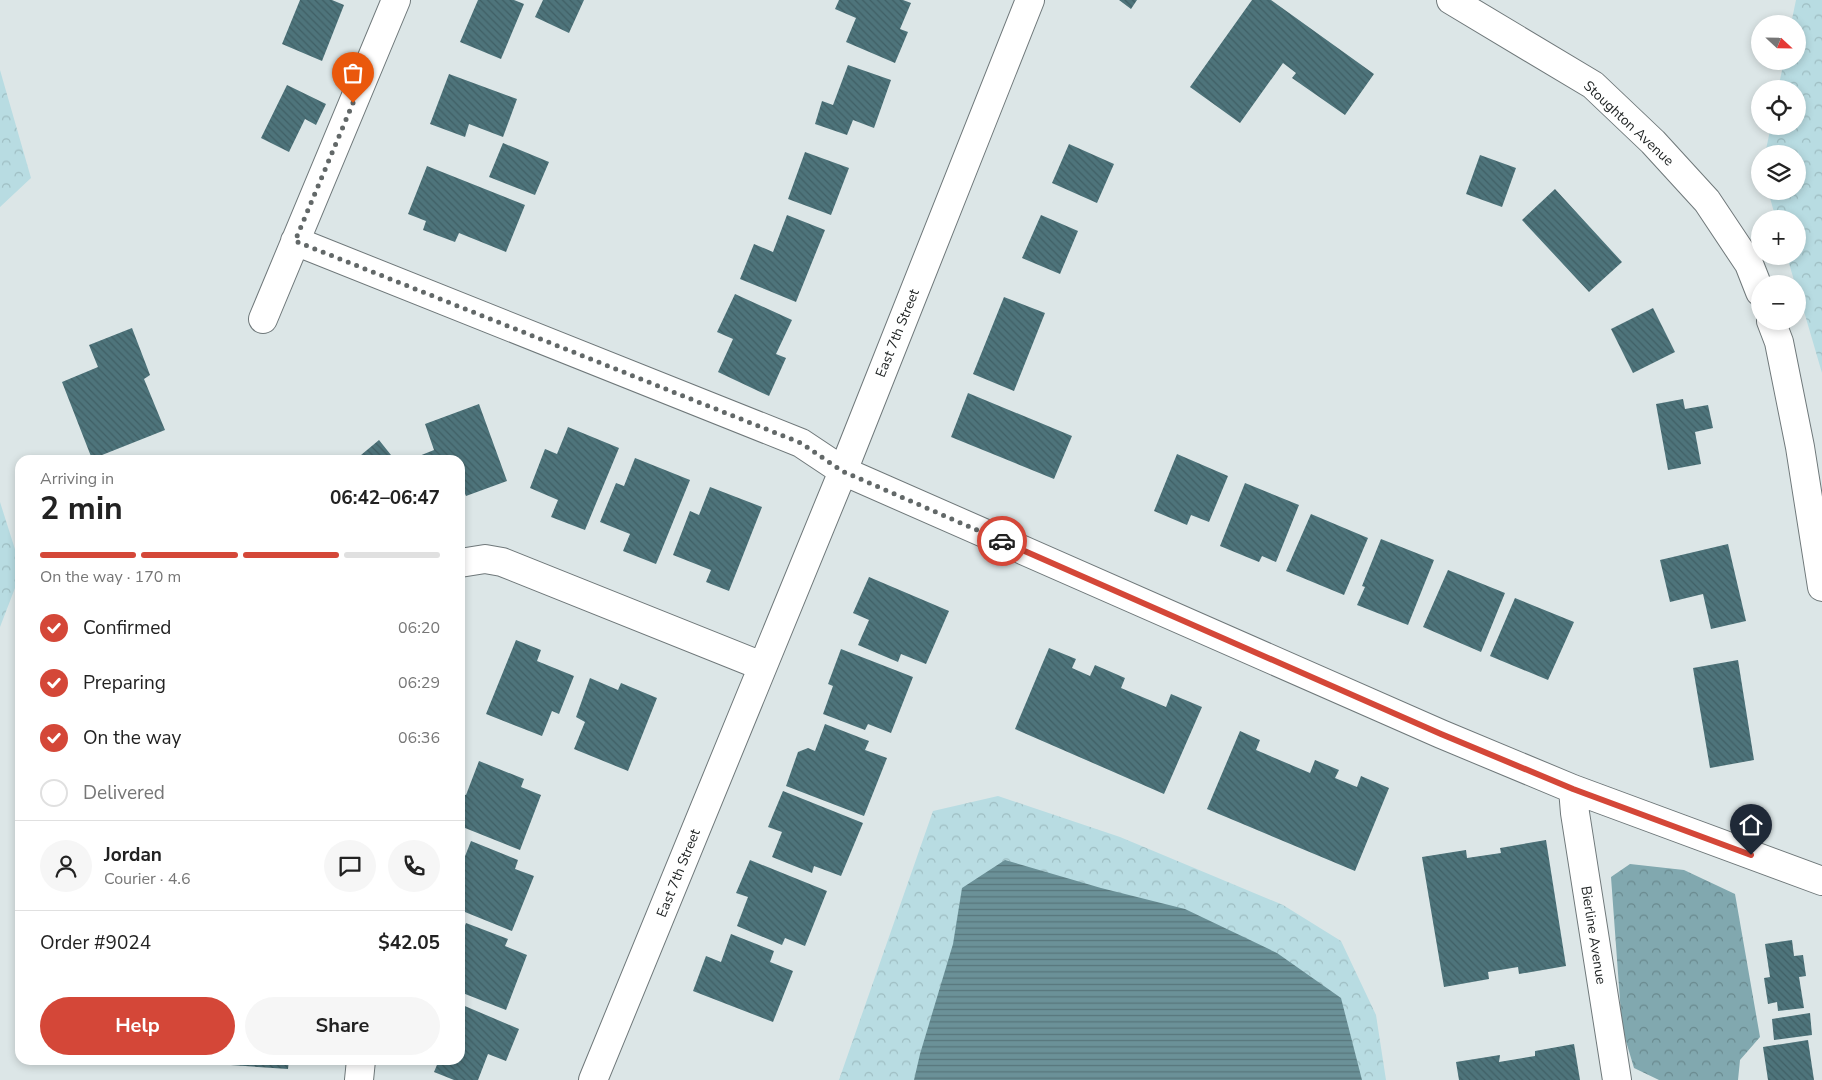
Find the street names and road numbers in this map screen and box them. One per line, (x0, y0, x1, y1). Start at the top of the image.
street label: Stoughton Avenue (1579, 77, 1678, 170)
street label: East 7th Street (871, 286, 924, 380)
street label: East 7th Street (652, 826, 705, 920)
street label: Bierline Avenue (1576, 885, 1611, 986)

